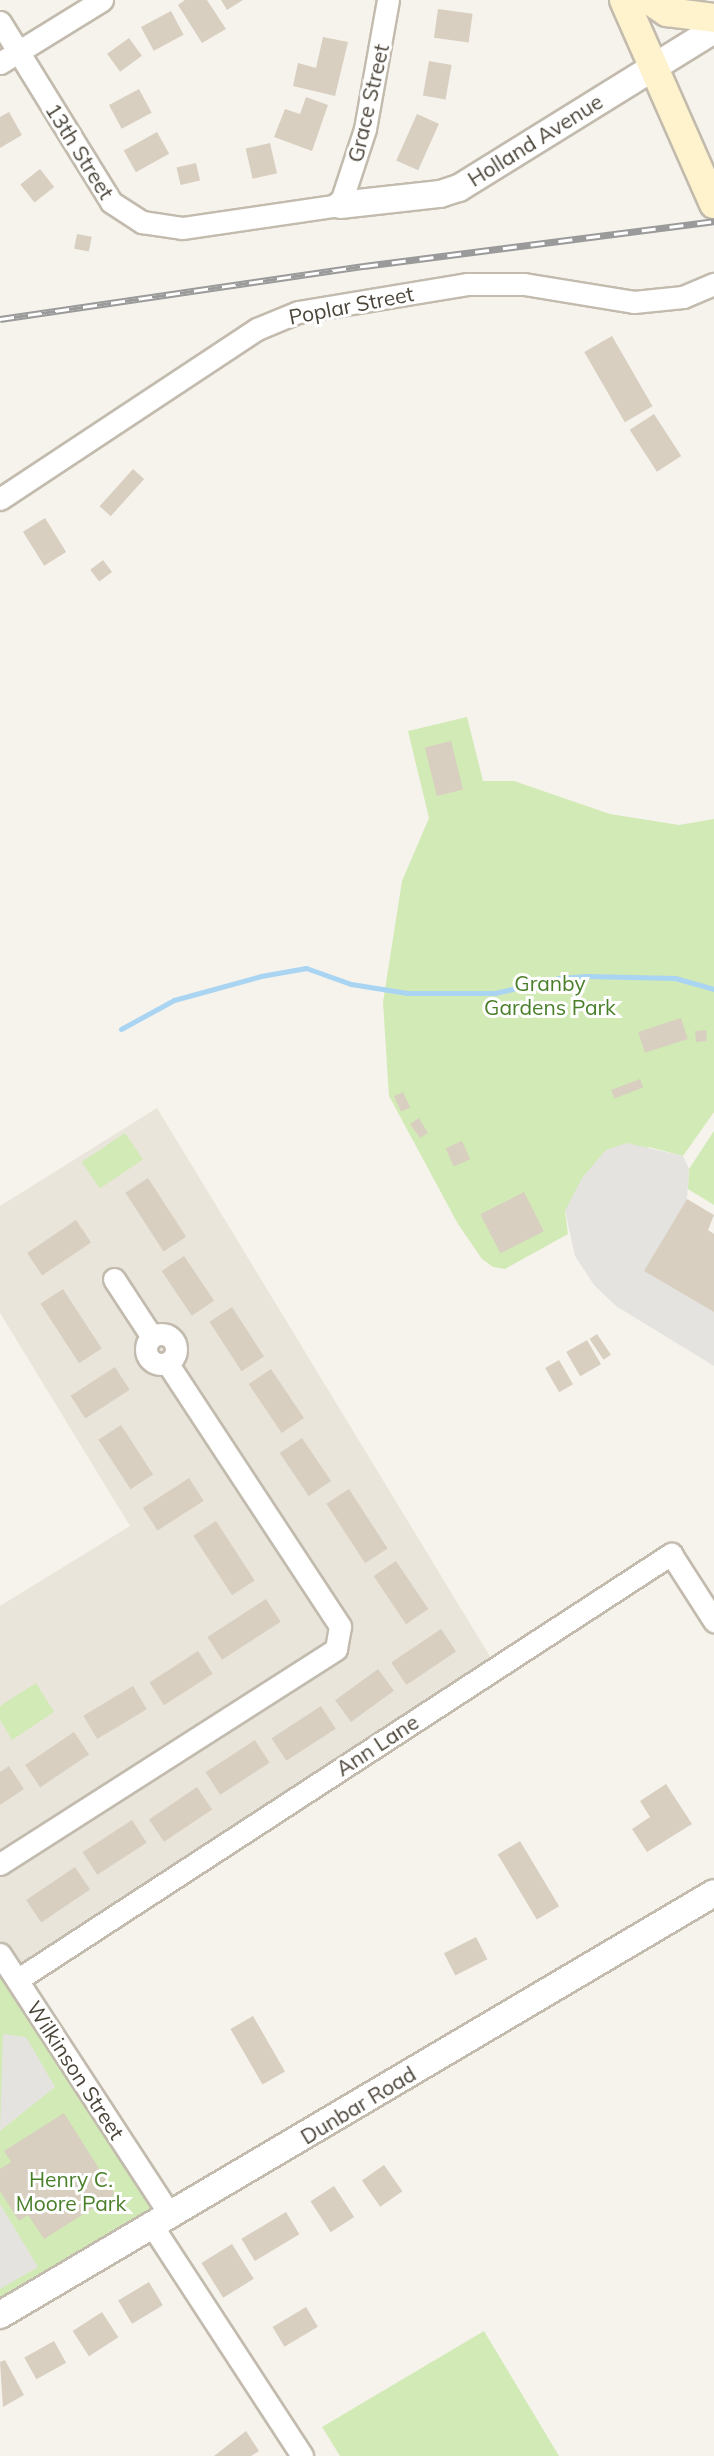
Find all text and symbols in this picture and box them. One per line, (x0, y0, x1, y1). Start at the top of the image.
street label: Grace Street (342, 41, 394, 165)
street label: Holland Avenue (463, 88, 607, 192)
street label: 13th Street (41, 98, 119, 204)
street label: Poplar Street (286, 281, 416, 329)
park label: Granby Gardens Park (484, 970, 616, 1020)
street label: Ann Lane (331, 1709, 423, 1781)
street label: Wilkinson Street (22, 1996, 130, 2144)
street label: Dunbar Road (296, 2061, 420, 2149)
park label: Henry C. Moore Park (16, 2166, 126, 2216)

